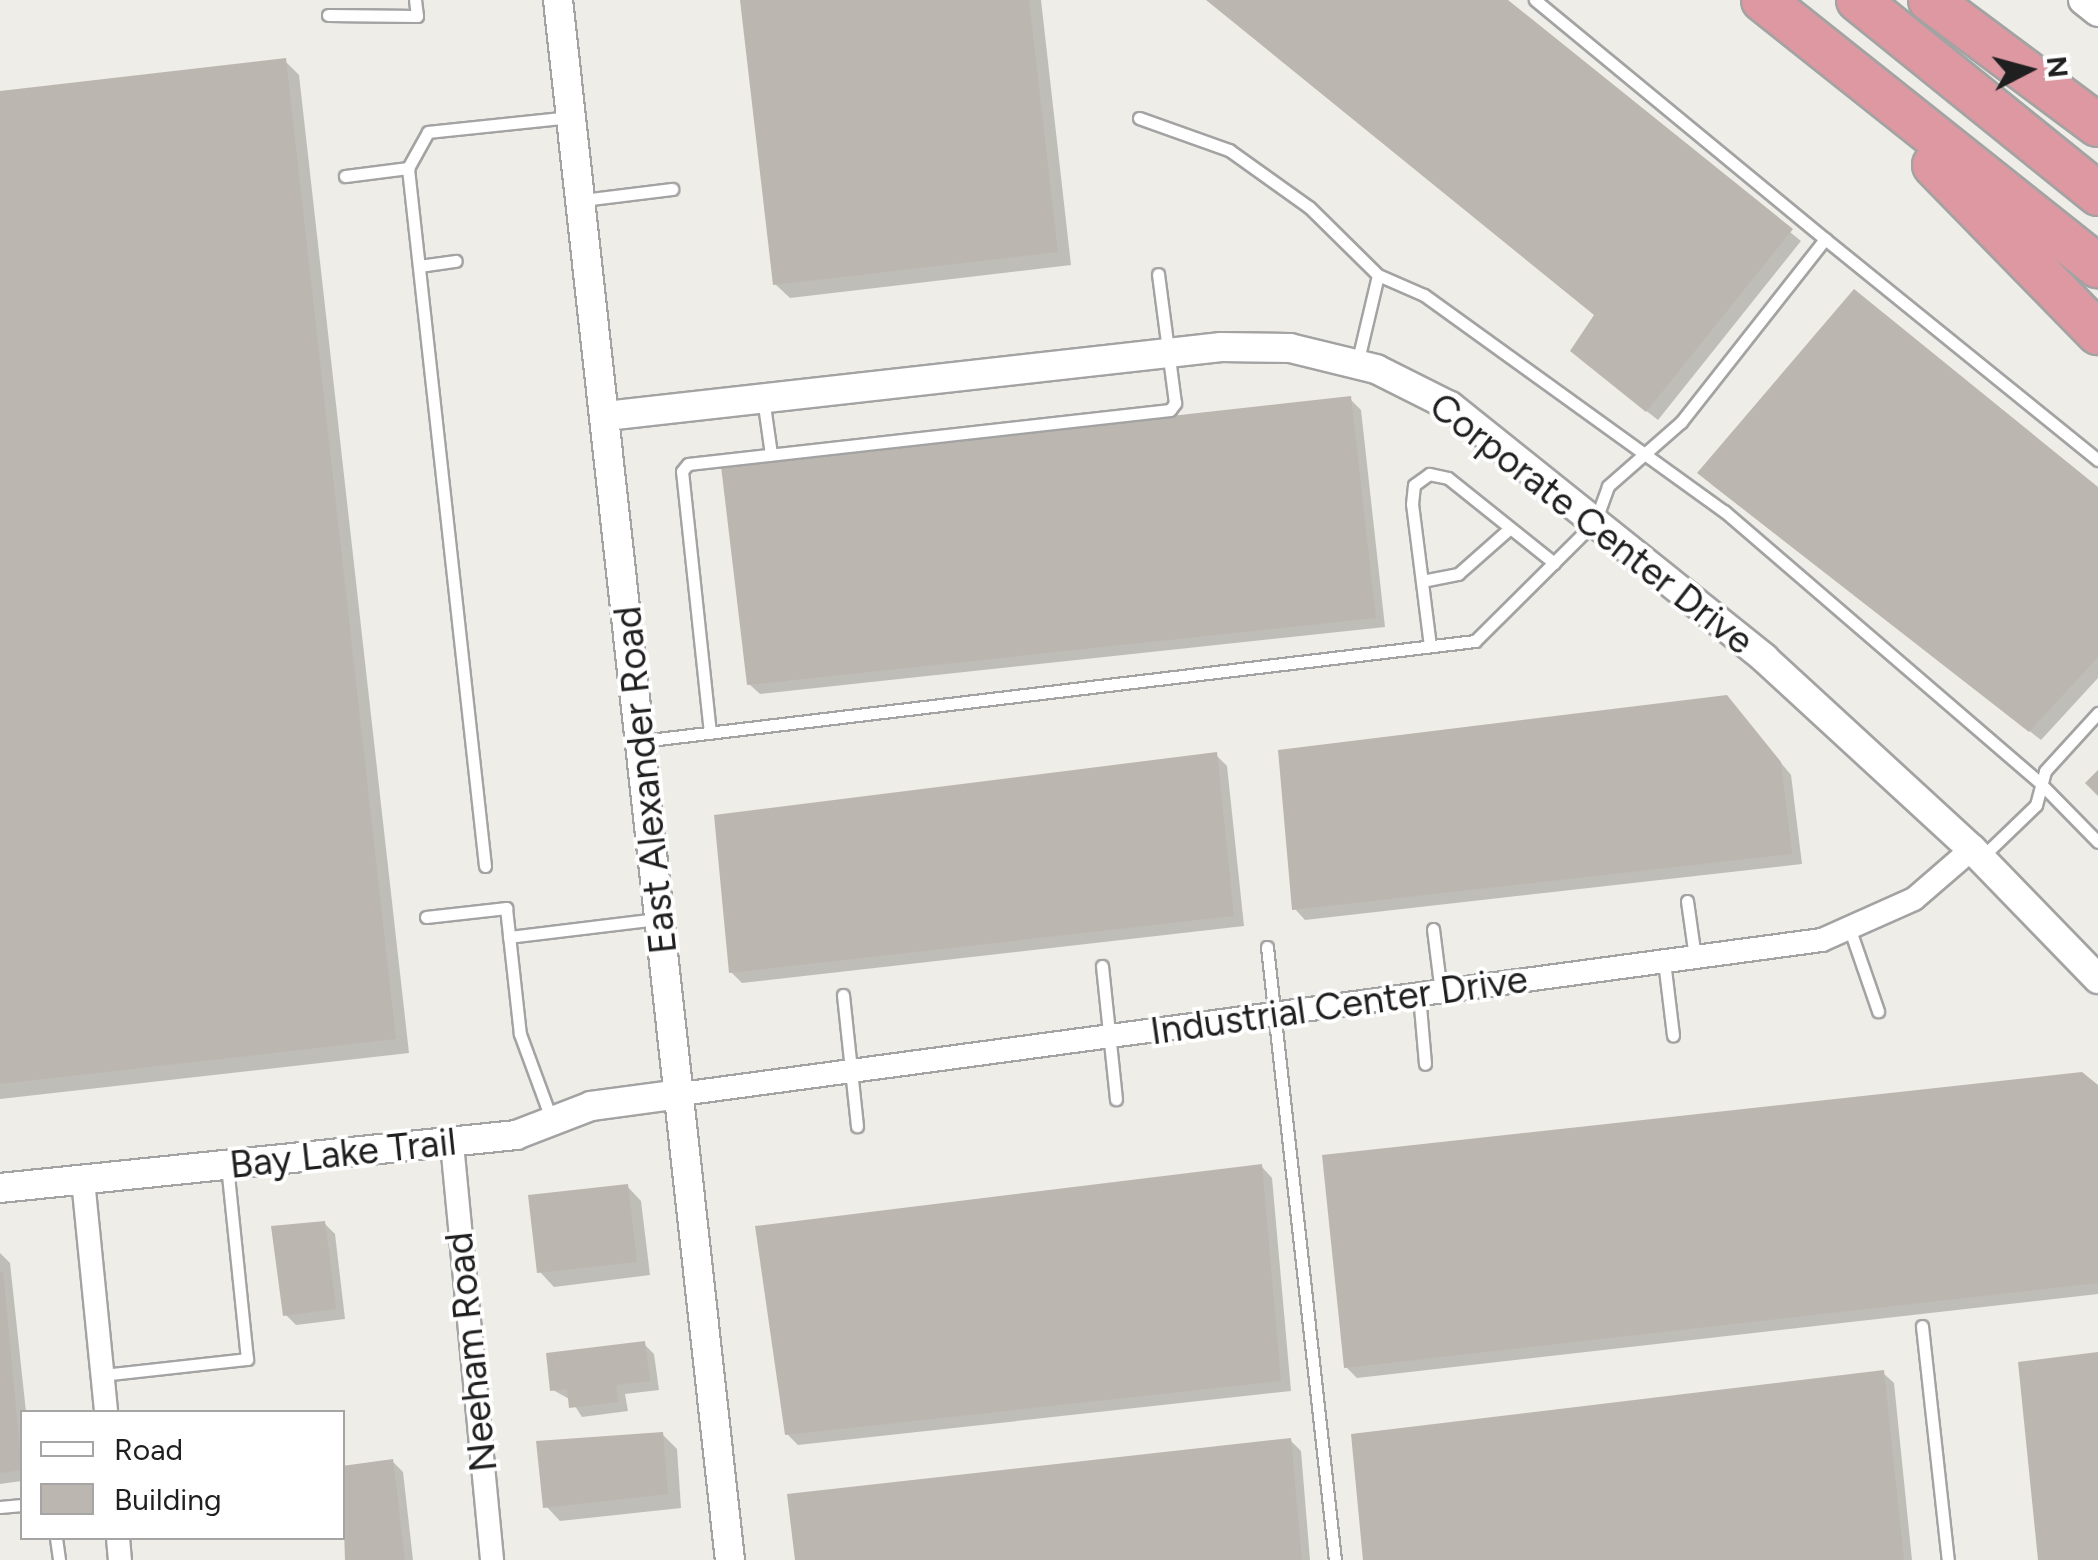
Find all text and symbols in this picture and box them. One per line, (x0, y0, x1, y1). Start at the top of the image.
north arrow (1978, 20, 2078, 120)
text: N (2040, 54, 2076, 79)
street label: Corporate Center Drive (1420, 384, 1762, 664)
street label: East Alexander Road (605, 604, 687, 956)
street label: Industrial Center Drive (1148, 957, 1530, 1055)
street label: Bay Lake Trail (227, 1119, 459, 1189)
street label: Neeham Road (437, 1230, 507, 1474)
legend (20, 1410, 345, 1540)
text: Road (114, 1431, 183, 1468)
text: Building (114, 1481, 222, 1518)

